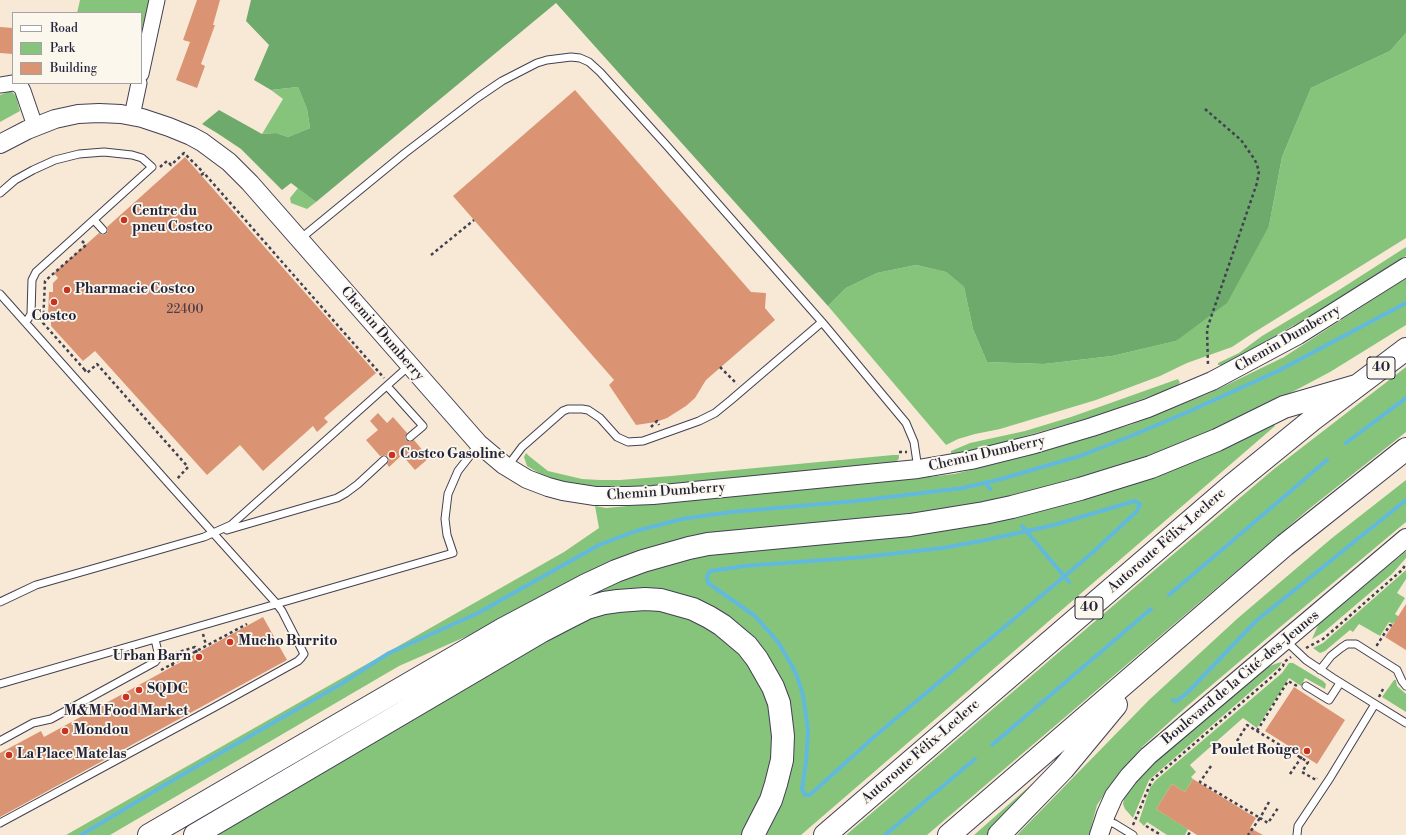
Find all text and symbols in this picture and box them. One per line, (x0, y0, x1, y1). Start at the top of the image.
legend (12, 12, 142, 84)
text: Road (50, 21, 78, 36)
text: Park (50, 41, 75, 56)
text: Building (50, 61, 97, 76)
place label: Centre du pneu Costco (132, 204, 213, 236)
marker: Centre du pneu Costco (119, 215, 129, 225)
place label: Pharmacie Costco (75, 282, 195, 298)
street label: Chemin Dumberry (337, 284, 427, 384)
marker: Pharmacie Costco (62, 285, 72, 295)
marker: Costco (49, 297, 59, 307)
street label: Chemin Dumberry (1232, 302, 1344, 376)
house number: 22400 (167, 303, 203, 317)
place label: Costco (32, 309, 76, 325)
road number: 40 (1367, 357, 1395, 379)
street label: Chemin Dumberry (927, 432, 1047, 476)
place label: Costco Gasoline (400, 447, 505, 463)
marker: Costco Gasoline (387, 450, 397, 460)
street label: Chemin Dumberry (606, 479, 726, 505)
street label: Autoroute Félix-Leclerc (1105, 485, 1229, 597)
road number: 40 (1075, 597, 1103, 619)
street label: Boulevard de la Cité-des-Jeunes (1159, 607, 1323, 749)
place label: Mucho Burrito (238, 634, 337, 650)
marker: Mucho Burrito (225, 637, 235, 647)
place label: Urban Barn (113, 649, 191, 665)
marker: Urban Barn (194, 652, 204, 662)
place label: SQDC (147, 682, 188, 698)
marker: SQDC (134, 685, 144, 695)
marker: M&M Food Market (121, 692, 131, 702)
street label: Autoroute Félix-Leclerc (859, 696, 983, 808)
place label: M&M Food Market (64, 704, 188, 720)
place label: Mondou (73, 723, 128, 739)
marker: Mondou (60, 726, 70, 736)
place label: Poulet Rouge (1211, 743, 1299, 759)
marker: Poulet Rouge (1302, 746, 1312, 756)
place label: La Place Matelas (17, 747, 127, 763)
marker: La Place Matelas (4, 750, 14, 760)

